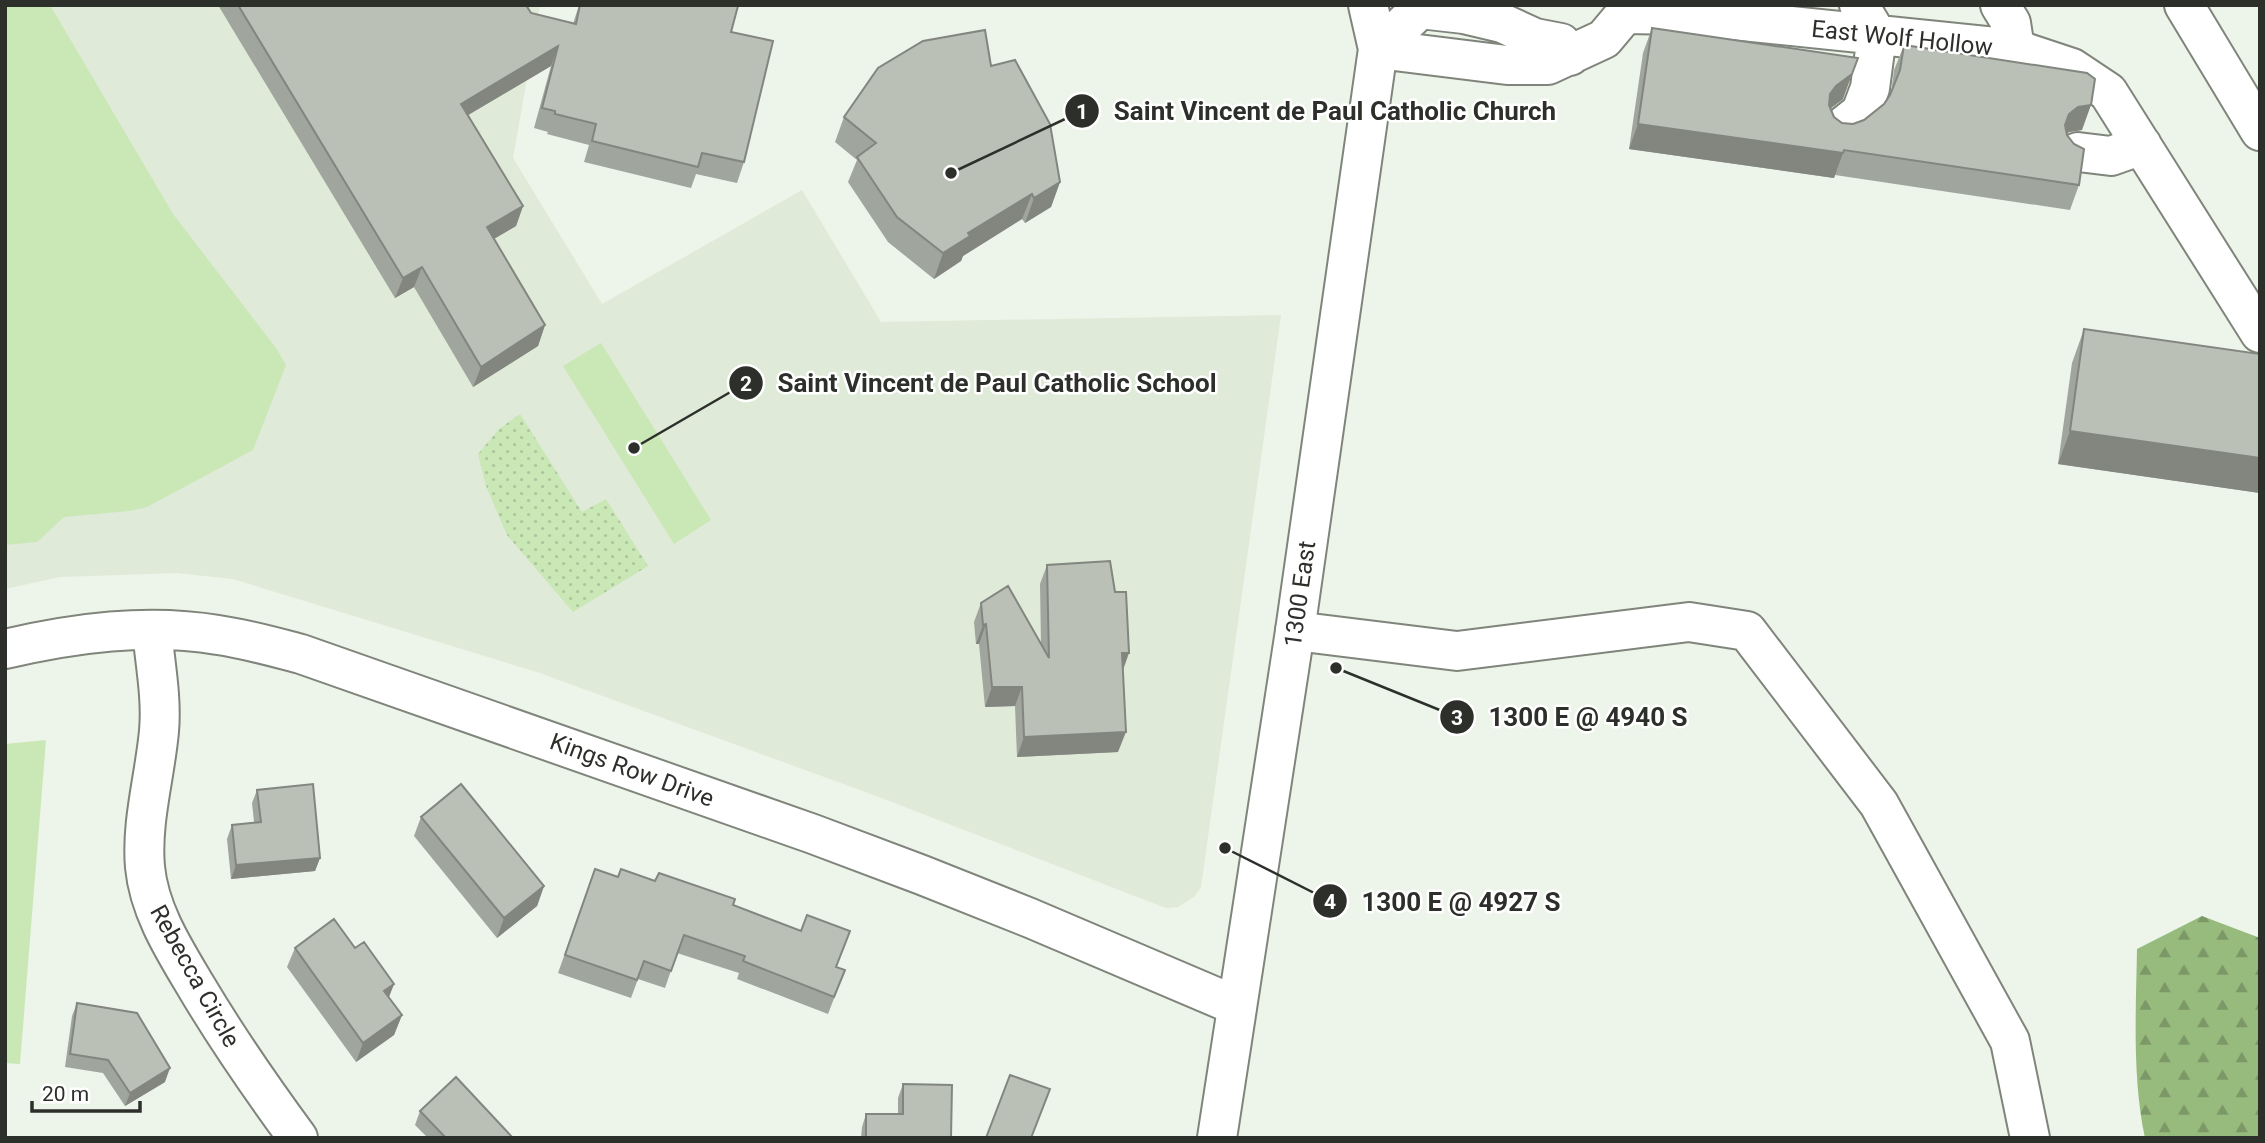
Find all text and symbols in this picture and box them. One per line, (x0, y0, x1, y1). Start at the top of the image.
street label: East Wolf Hollow (1810, 15, 1994, 61)
callout: Saint Vincent de Paul Catholic Church (1064, 88, 1570, 135)
text: Saint Vincent de Paul Catholic Church (1114, 96, 1556, 126)
text: 1 (1076, 100, 1088, 124)
callout: Saint Vincent de Paul Catholic School (729, 360, 1231, 407)
text: Saint Vincent de Paul Catholic School (777, 368, 1217, 398)
text: 2 (740, 372, 752, 396)
street label: 1300 East (1279, 539, 1321, 649)
callout: 1300 E @ 4940 S (1440, 694, 1702, 741)
text: 1300 E @ 4940 S (1488, 702, 1688, 732)
text: 3 (1451, 706, 1463, 730)
street label: Kings Row Drive (546, 727, 718, 813)
callout: 1300 E @ 4927 S (1313, 878, 1575, 925)
text: 1300 E @ 4927 S (1361, 887, 1561, 917)
text: 4 (1324, 890, 1336, 914)
street label: Rebecca Circle (144, 900, 246, 1052)
scale bar (32, 1070, 140, 1114)
text: 20 m (42, 1082, 89, 1106)

